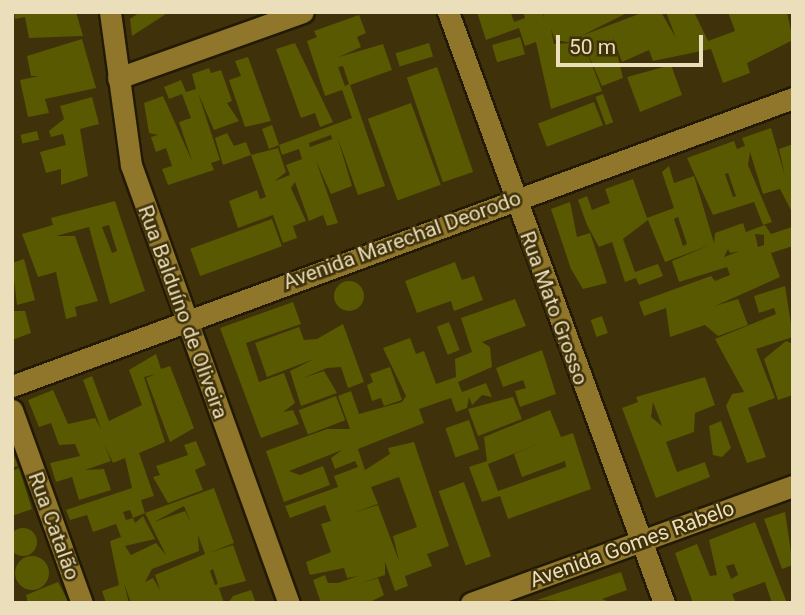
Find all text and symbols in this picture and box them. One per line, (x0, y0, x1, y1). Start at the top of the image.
scale bar (560, 21, 707, 65)
text: 50 m (569, 35, 616, 59)
street label: Avenida Marechal Deorodo (280, 185, 524, 295)
street label: Rua Balduíno de Oliveira (133, 202, 233, 422)
street label: Rua Mato Grosso (515, 228, 593, 388)
street label: Rua Catalão (23, 469, 85, 583)
street label: Avenida Gomes Rabelo (526, 495, 738, 593)

